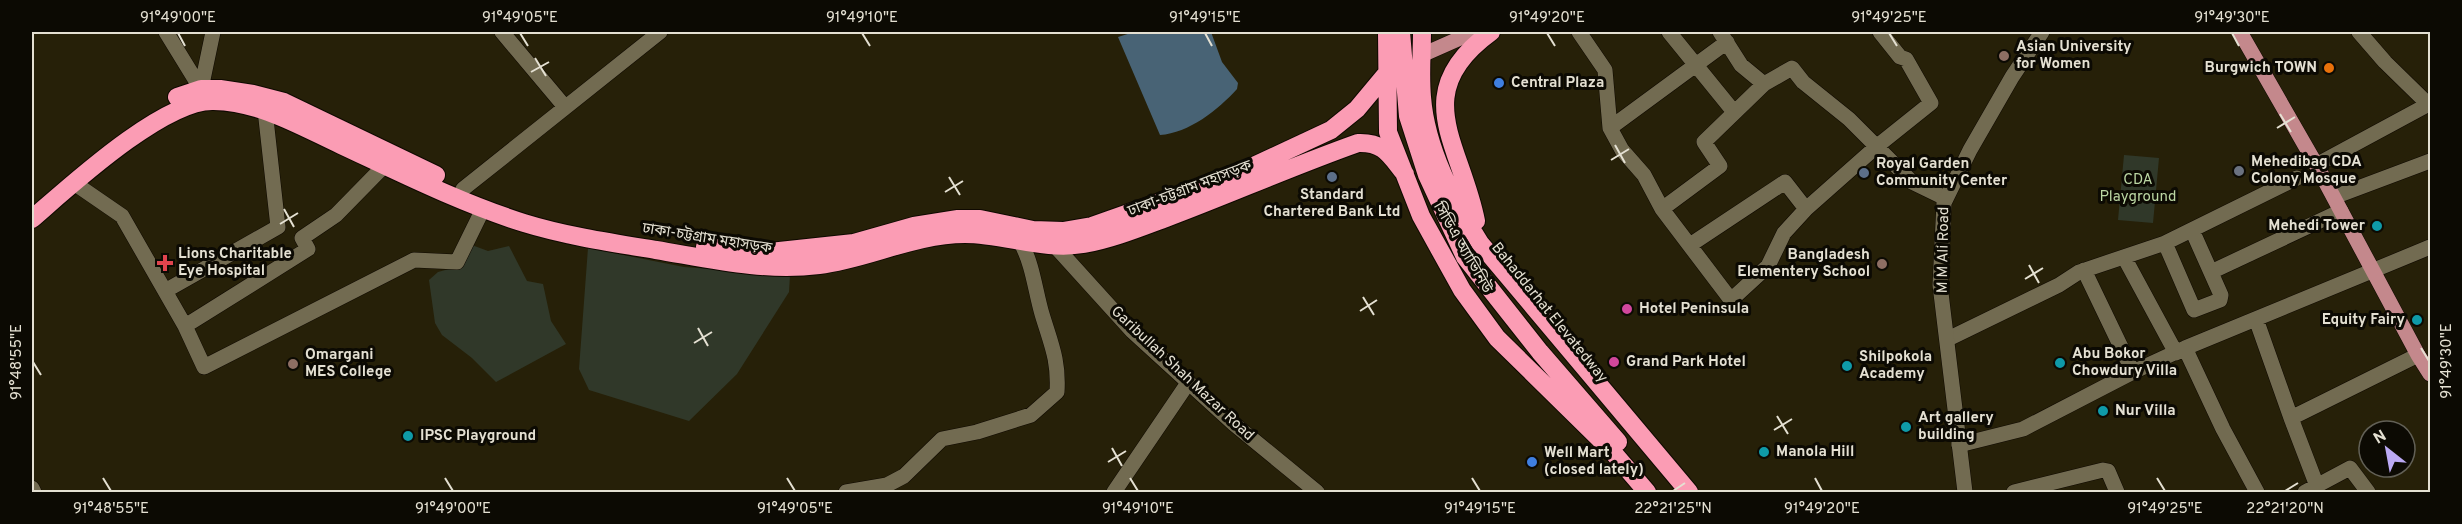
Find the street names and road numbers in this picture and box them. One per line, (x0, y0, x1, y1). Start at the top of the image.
street label: ঢাকা-চট্টগ্রাম মহাসড়ক (1124, 156, 1255, 222)
street label: সিডিএ অ্যাভিনিউ (1428, 198, 1496, 297)
street label: M M Ali Road (1934, 206, 1954, 294)
street label: ঢাকা-চট্টগ্রাম মহাসড়ক (640, 219, 774, 259)
street label: Bahaddarhat Elevatedway (1487, 239, 1611, 387)
street label: Garibullah Shah Mazar Road (1106, 303, 1258, 445)

